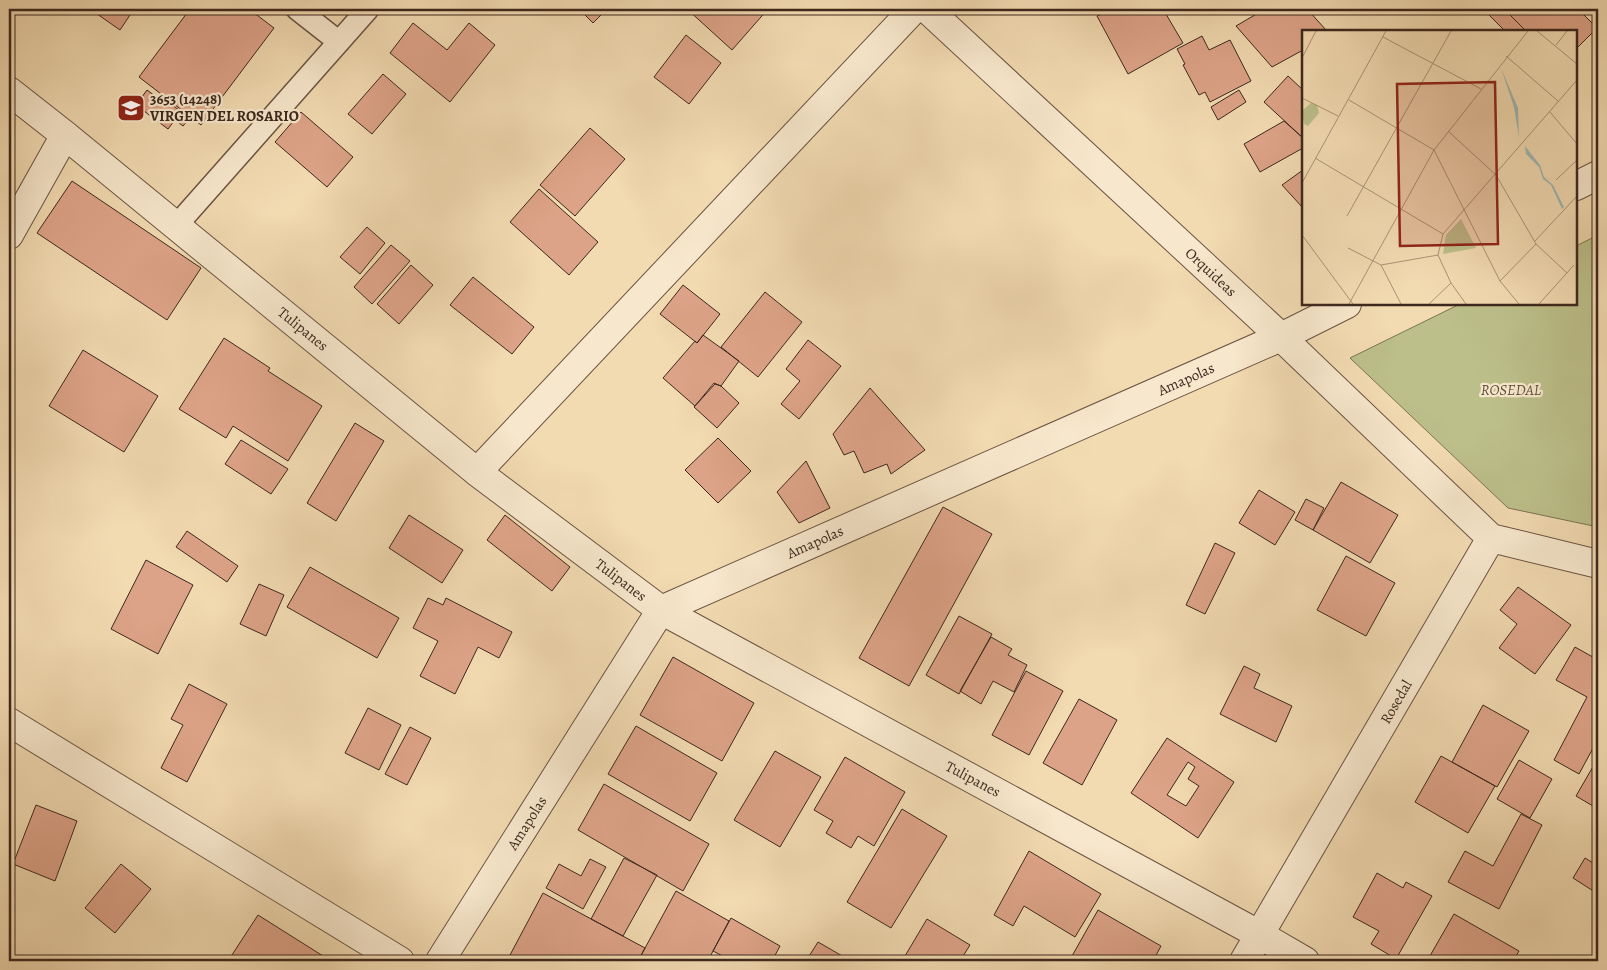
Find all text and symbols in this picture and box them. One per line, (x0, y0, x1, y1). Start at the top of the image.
inset map (1302, 30, 1577, 305)
place label: 3653 (14248) VIRGEN DEL ROSARIO (149, 89, 299, 126)
school or university icon: 3653 (14248) VIRGEN DEL ROSARIO (116, 93, 146, 123)
street label: Orquideas (1181, 243, 1241, 301)
street label: Tulipanes (274, 302, 332, 356)
street label: Amapolas (1154, 358, 1217, 401)
park label: ROSEDAL (1481, 380, 1542, 400)
street label: Amapolas (783, 521, 846, 564)
street label: Tulipanes (591, 554, 651, 606)
street label: Rosedal (1375, 676, 1417, 728)
street label: Tulipanes (942, 756, 1004, 802)
street label: Amapolas (502, 792, 551, 855)

